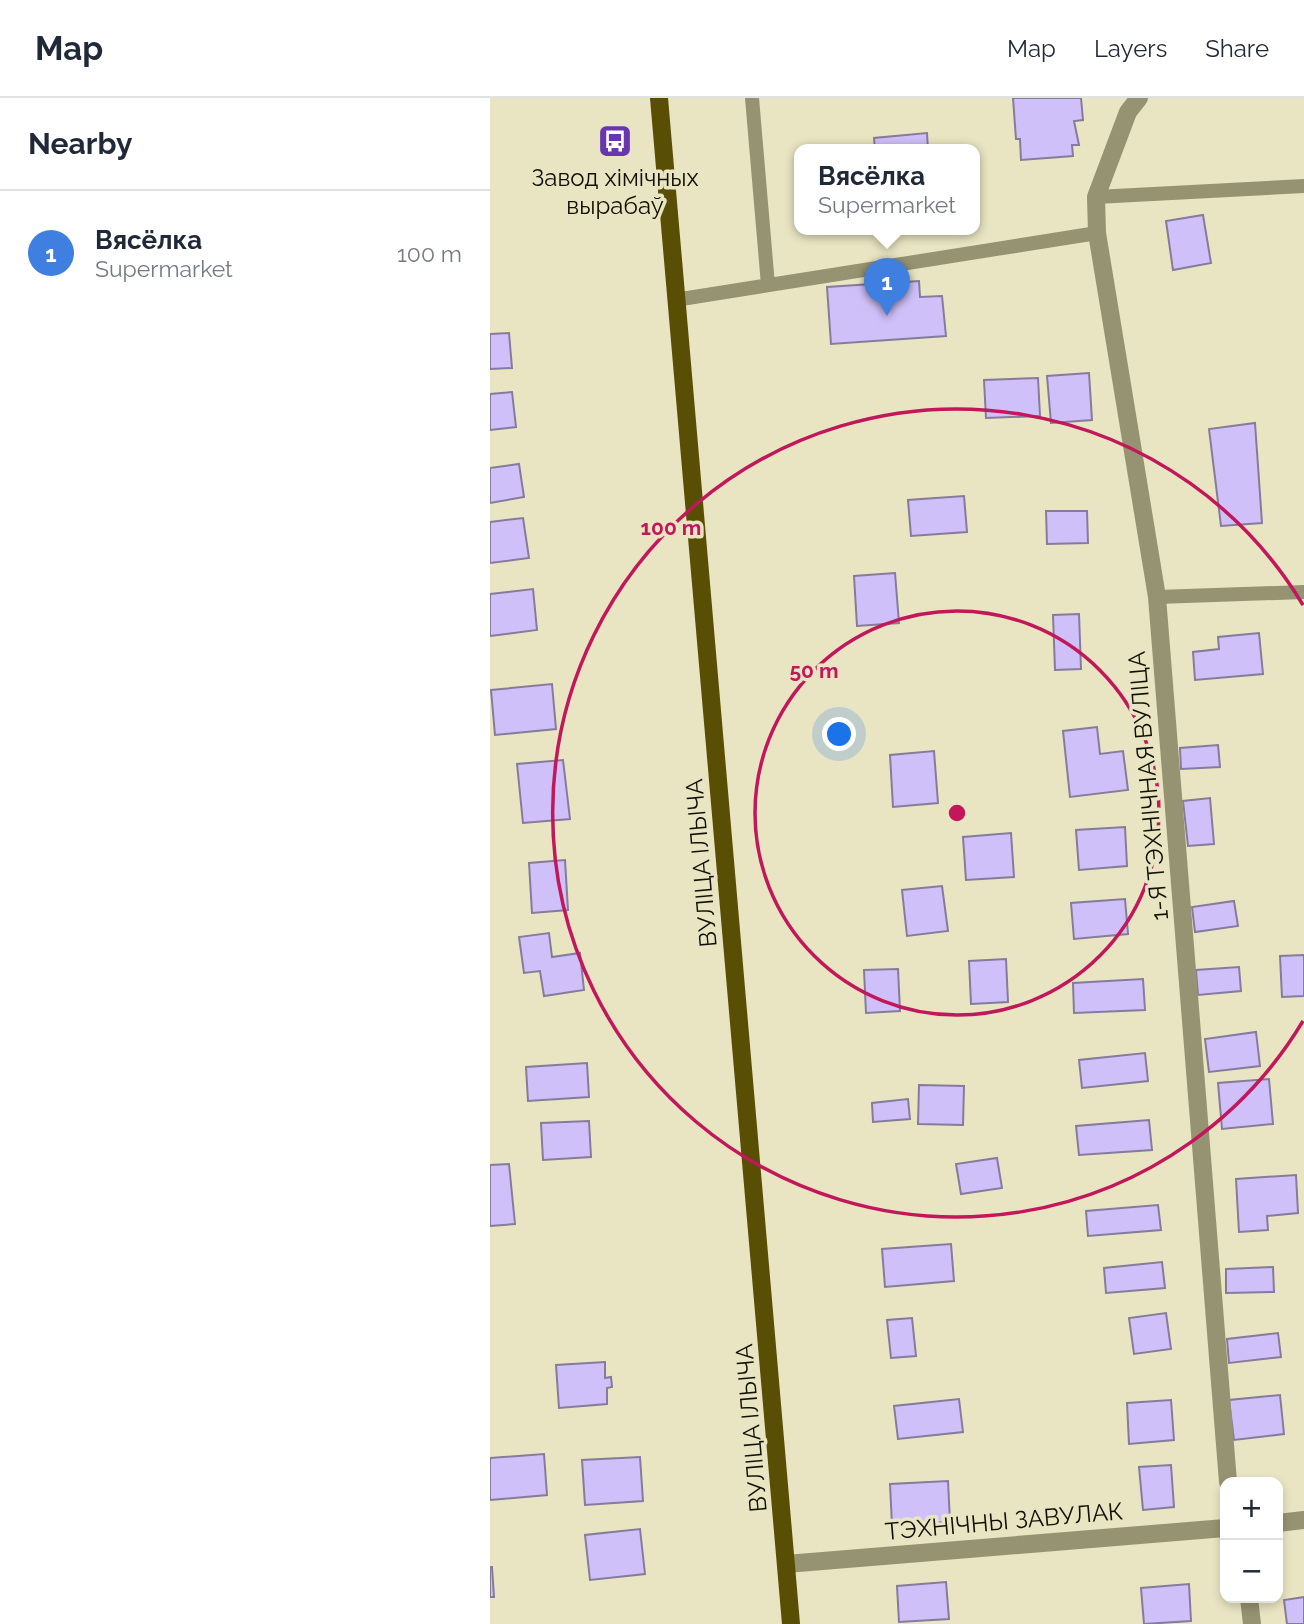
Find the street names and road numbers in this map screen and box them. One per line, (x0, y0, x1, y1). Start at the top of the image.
street label: 1-Я ТЭХНІЧНАЯ ВУЛІЦА (1122, 650, 1174, 922)
street label: ВУЛІЦА ІЛЬІЧА (679, 778, 723, 948)
street label: ВУЛІЦА ІЛЬІЧА (729, 1343, 773, 1513)
street label: ТЭХНІЧНЫ ЗАВУЛАК (884, 1496, 1124, 1546)

